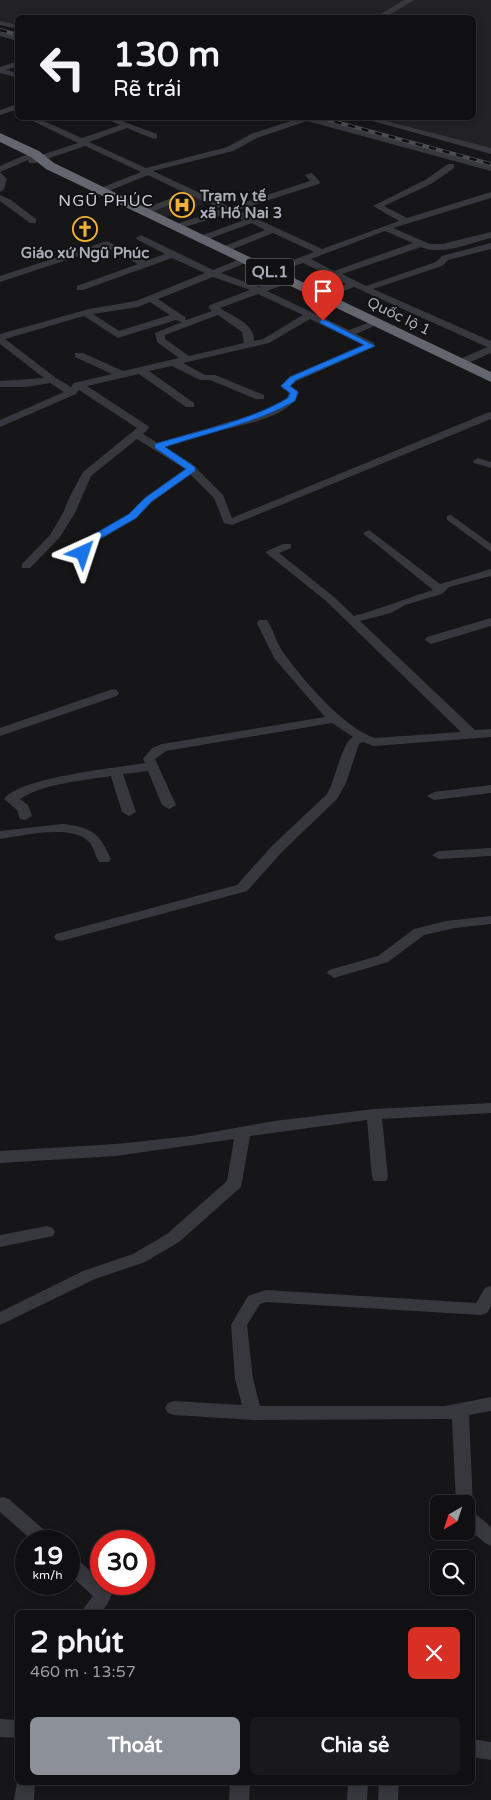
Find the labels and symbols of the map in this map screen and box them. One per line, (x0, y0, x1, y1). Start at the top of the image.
place label: Trạm y tế xã Hố Nai 3 (199, 187, 282, 222)
district label: NGŨ PHÚC (58, 191, 154, 211)
hospital icon: Trạm y tế xã Hố Nai 3 (169, 192, 195, 218)
church icon: Giáo xứ Ngũ Phúc (72, 216, 98, 242)
place label: Giáo xứ Ngũ Phúc (21, 244, 149, 263)
road number: QL.1 (246, 258, 294, 286)
pin (302, 270, 344, 321)
street label: Quốc lộ 1 (364, 293, 434, 339)
position arrow (56, 526, 108, 578)
north arrow (430, 1495, 475, 1540)
speed limit sign: 30 (90, 1530, 155, 1595)

